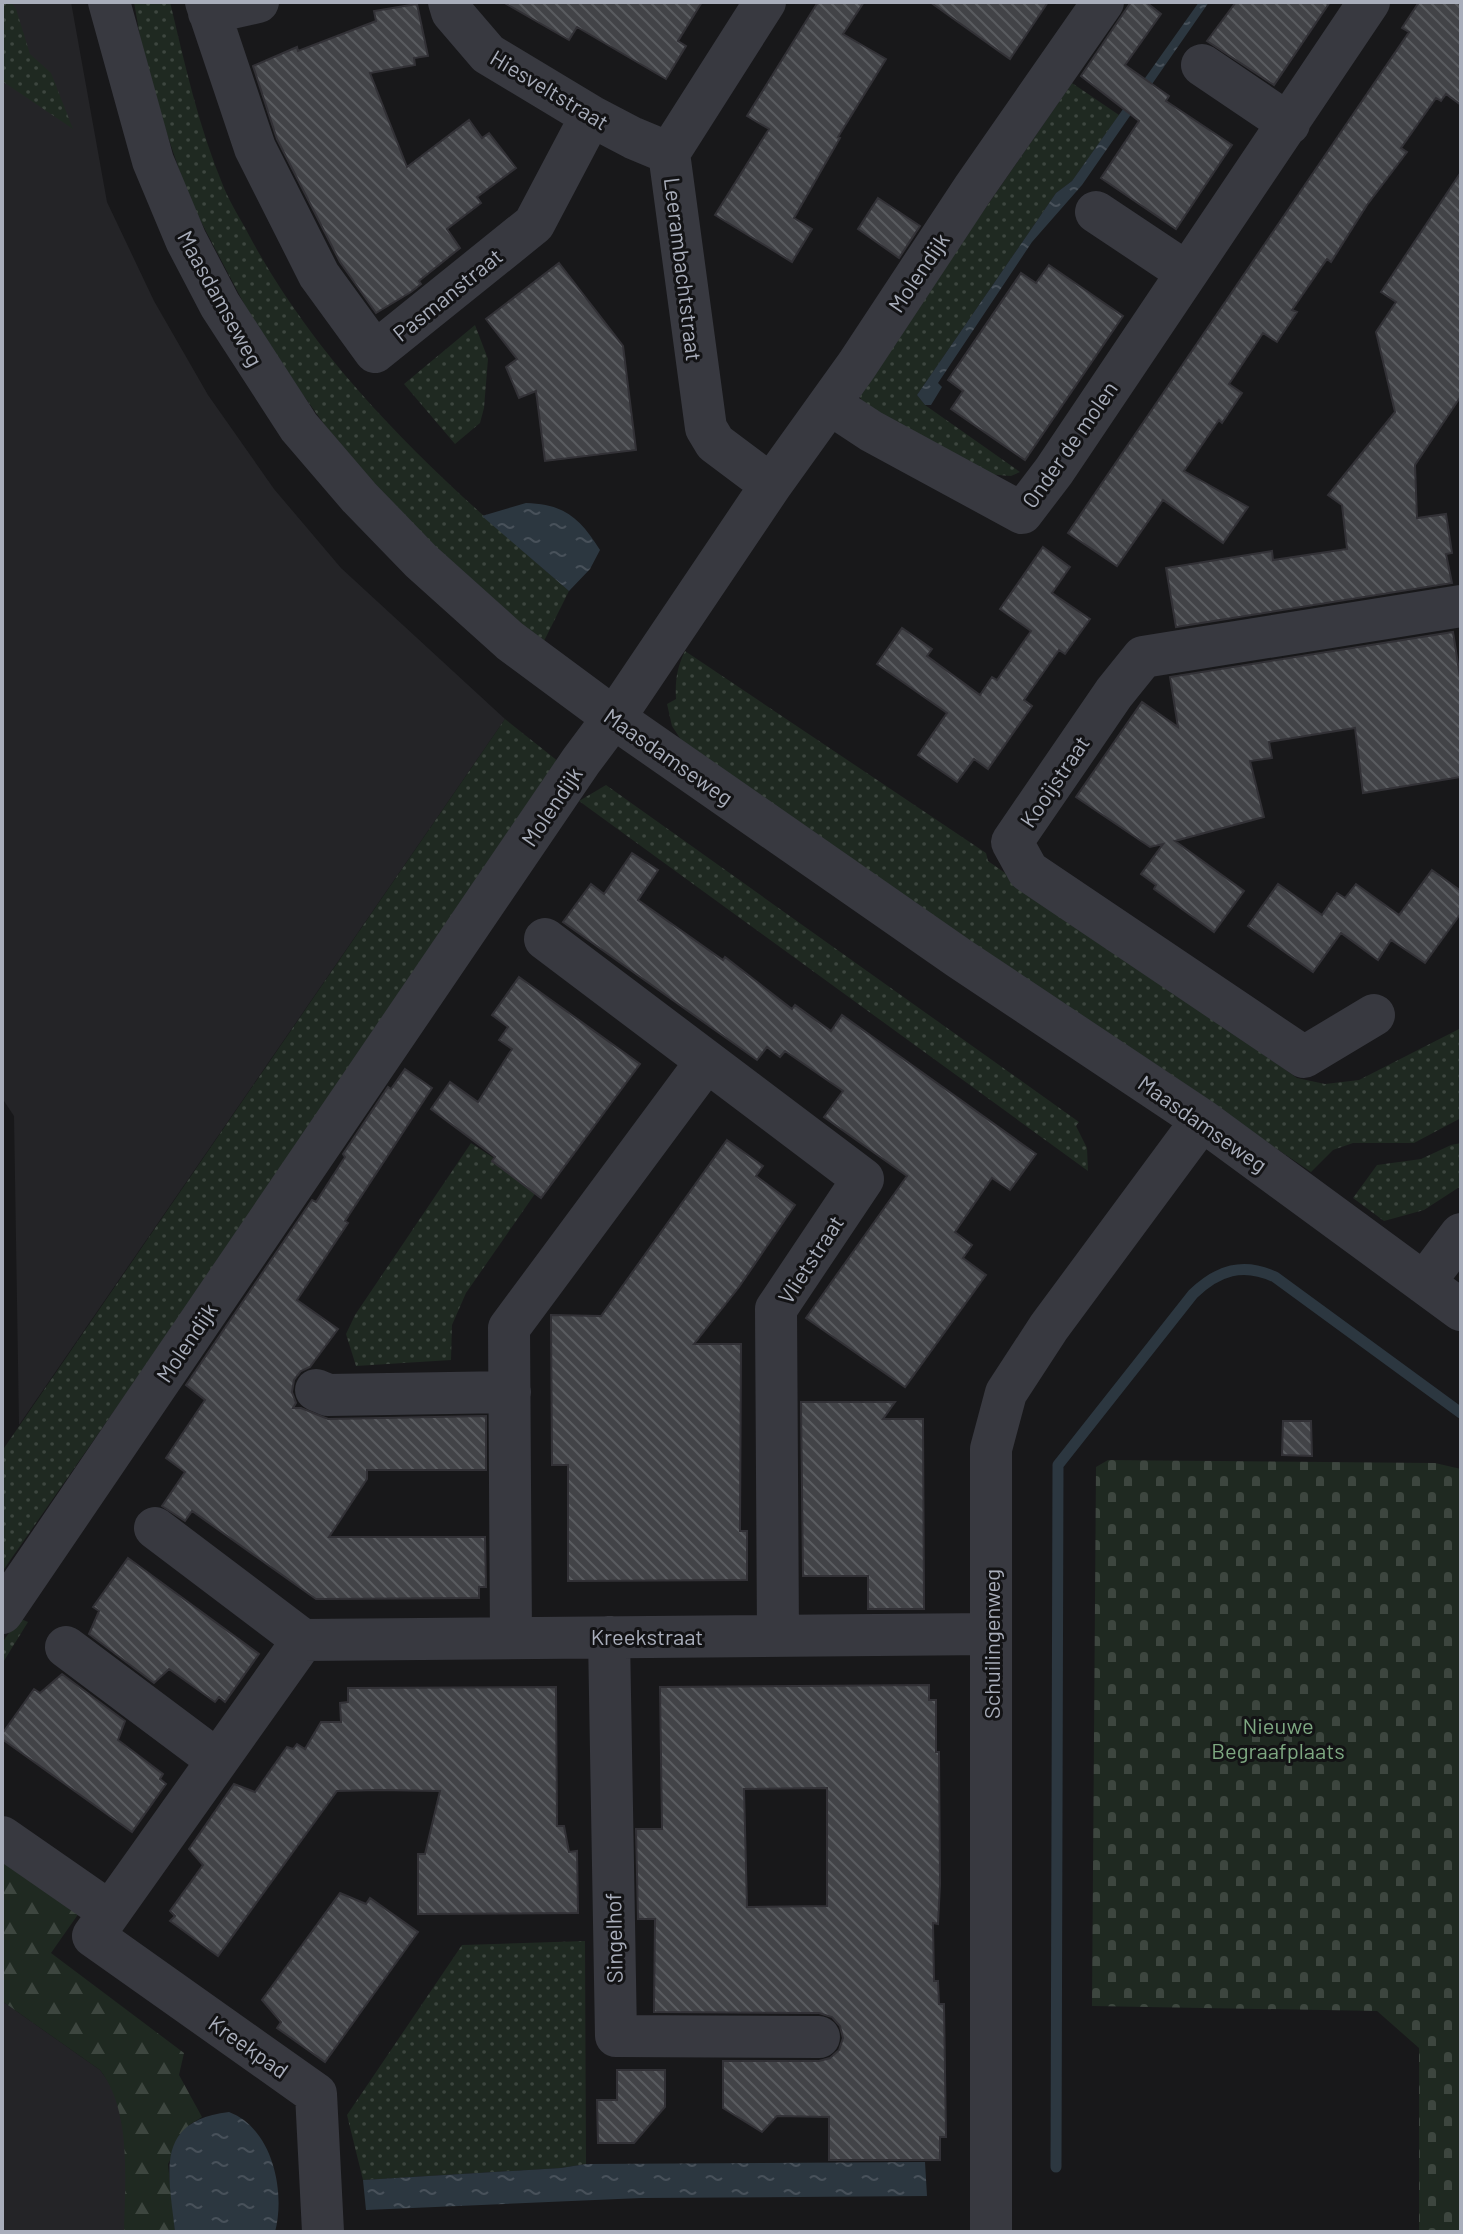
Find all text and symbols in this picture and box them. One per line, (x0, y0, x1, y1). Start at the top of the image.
street label: Hiesveltstraat (486, 44, 614, 134)
street label: Leerambachtstraat (660, 176, 708, 362)
street label: Maasdamseweg (173, 226, 269, 370)
street label: Molendijk (882, 227, 954, 317)
street label: Pasmanstraat (387, 242, 507, 346)
street label: Onder de molen (1016, 376, 1122, 512)
street label: Maasdamseweg (600, 702, 738, 810)
street label: Kooijstraat (1014, 730, 1094, 832)
street label: Molendijk (515, 761, 587, 851)
street label: Maasdamseweg (1134, 1069, 1272, 1177)
street label: Vlietstraat (772, 1210, 848, 1308)
street label: Molendijk (150, 1297, 222, 1387)
street label: Schuilingenweg (978, 1569, 1004, 1719)
street label: Kreekstraat (591, 1623, 703, 1649)
park label: Nieuwe Begraafplaats (1211, 1712, 1345, 1763)
street label: Singelhof (599, 1893, 627, 1983)
street label: Kreekpad (204, 2009, 294, 2083)

